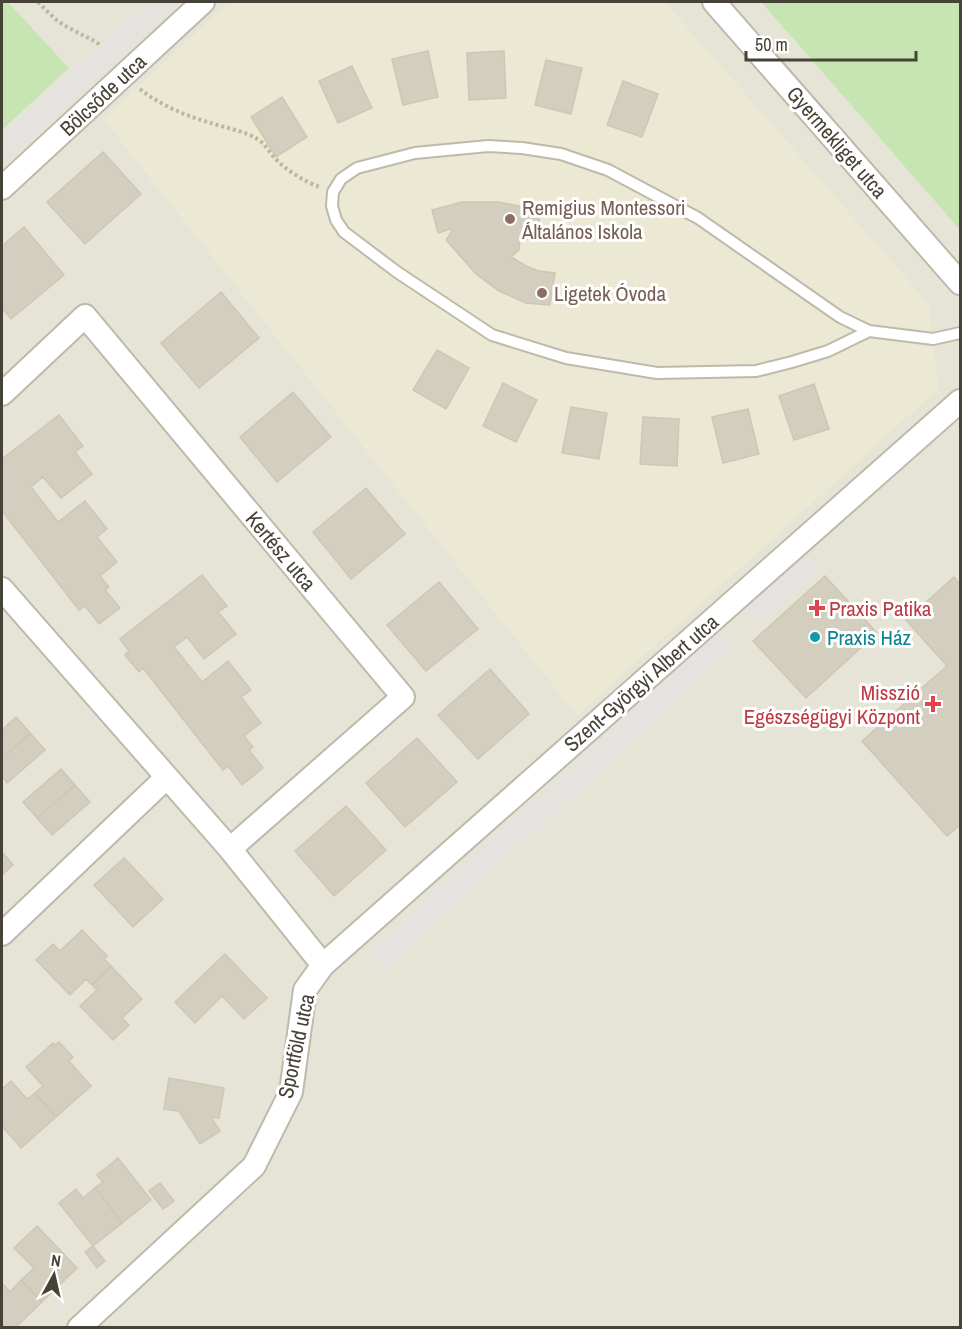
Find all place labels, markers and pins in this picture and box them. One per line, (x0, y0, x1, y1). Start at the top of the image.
place label: Remigius Montessori Általános Iskola (521, 193, 686, 246)
marker: Remigius Montessori Általános Iskola (503, 212, 517, 226)
place label: Ligetek Óvoda (554, 279, 666, 308)
marker: Ligetek Óvoda (535, 286, 549, 300)
place label: Praxis Patika (829, 594, 932, 623)
marker: Praxis Patika (810, 601, 824, 615)
place label: Praxis Ház (827, 623, 912, 652)
marker: Praxis Ház (808, 630, 822, 644)
place label: Misszió Egészségügyi Központ (744, 678, 920, 731)
marker: Misszió Egészségügyi Központ (924, 695, 942, 713)

